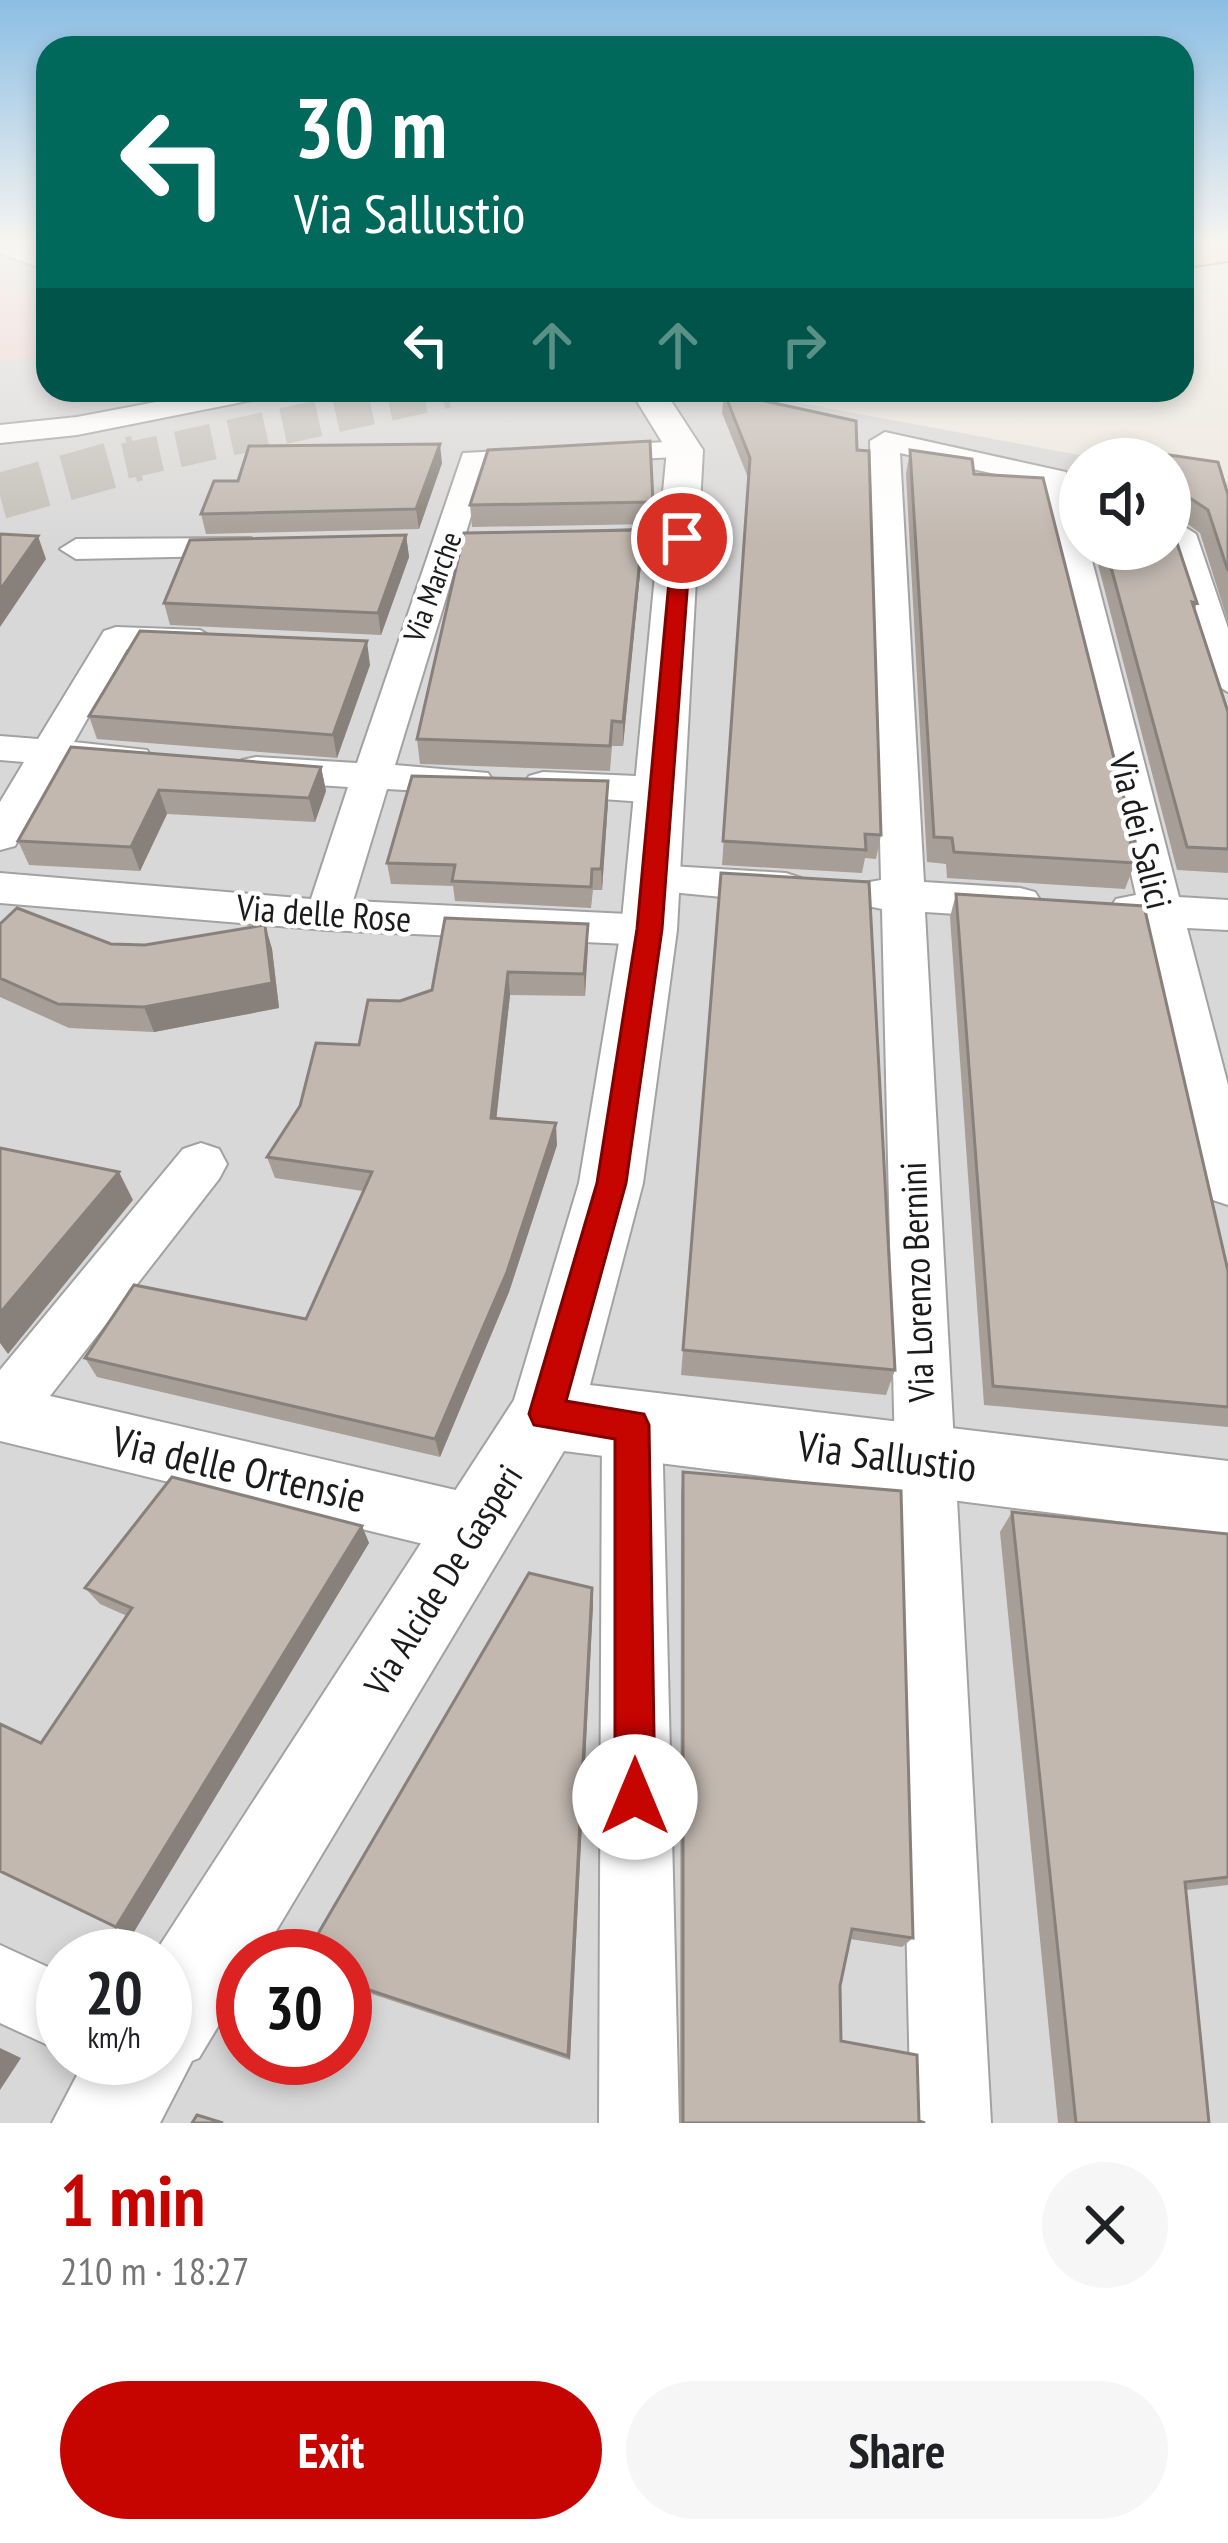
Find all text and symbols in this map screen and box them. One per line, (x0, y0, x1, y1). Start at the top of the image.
text: 30 m (294, 72, 447, 181)
icon: left (96, 84, 252, 240)
text: Via Sallustio (294, 178, 525, 248)
icon: left (393, 312, 459, 378)
icon: ahead (519, 312, 585, 378)
icon: ahead (645, 312, 711, 378)
icon: right (771, 312, 837, 378)
map controls (1059, 438, 1191, 570)
button: sound (1059, 438, 1191, 570)
pin (631, 487, 733, 589)
icon: arrive (649, 505, 715, 571)
street label: Via Marche (393, 526, 469, 648)
street label: Via dei Salici (1099, 747, 1184, 914)
street label: Via delle Rose (234, 883, 413, 942)
street label: Via Lorenzo Bernini (889, 1161, 944, 1404)
street label: Via delle Ortensie (106, 1412, 371, 1524)
street label: Via Sallustio (793, 1417, 980, 1494)
street label: Via Alcide De Gasperi (352, 1456, 532, 1705)
position arrow (572, 1734, 698, 1860)
speed limit sign: 30 (216, 1929, 372, 2085)
text: 20 (85, 1953, 143, 2031)
text: km/h (87, 2017, 141, 2056)
text: 1 min (60, 2153, 205, 2246)
button: close (1042, 2162, 1168, 2288)
text: 210 m · 18:27 (60, 2245, 249, 2296)
button: Exit (60, 2381, 602, 2519)
button: Share (626, 2381, 1168, 2519)

